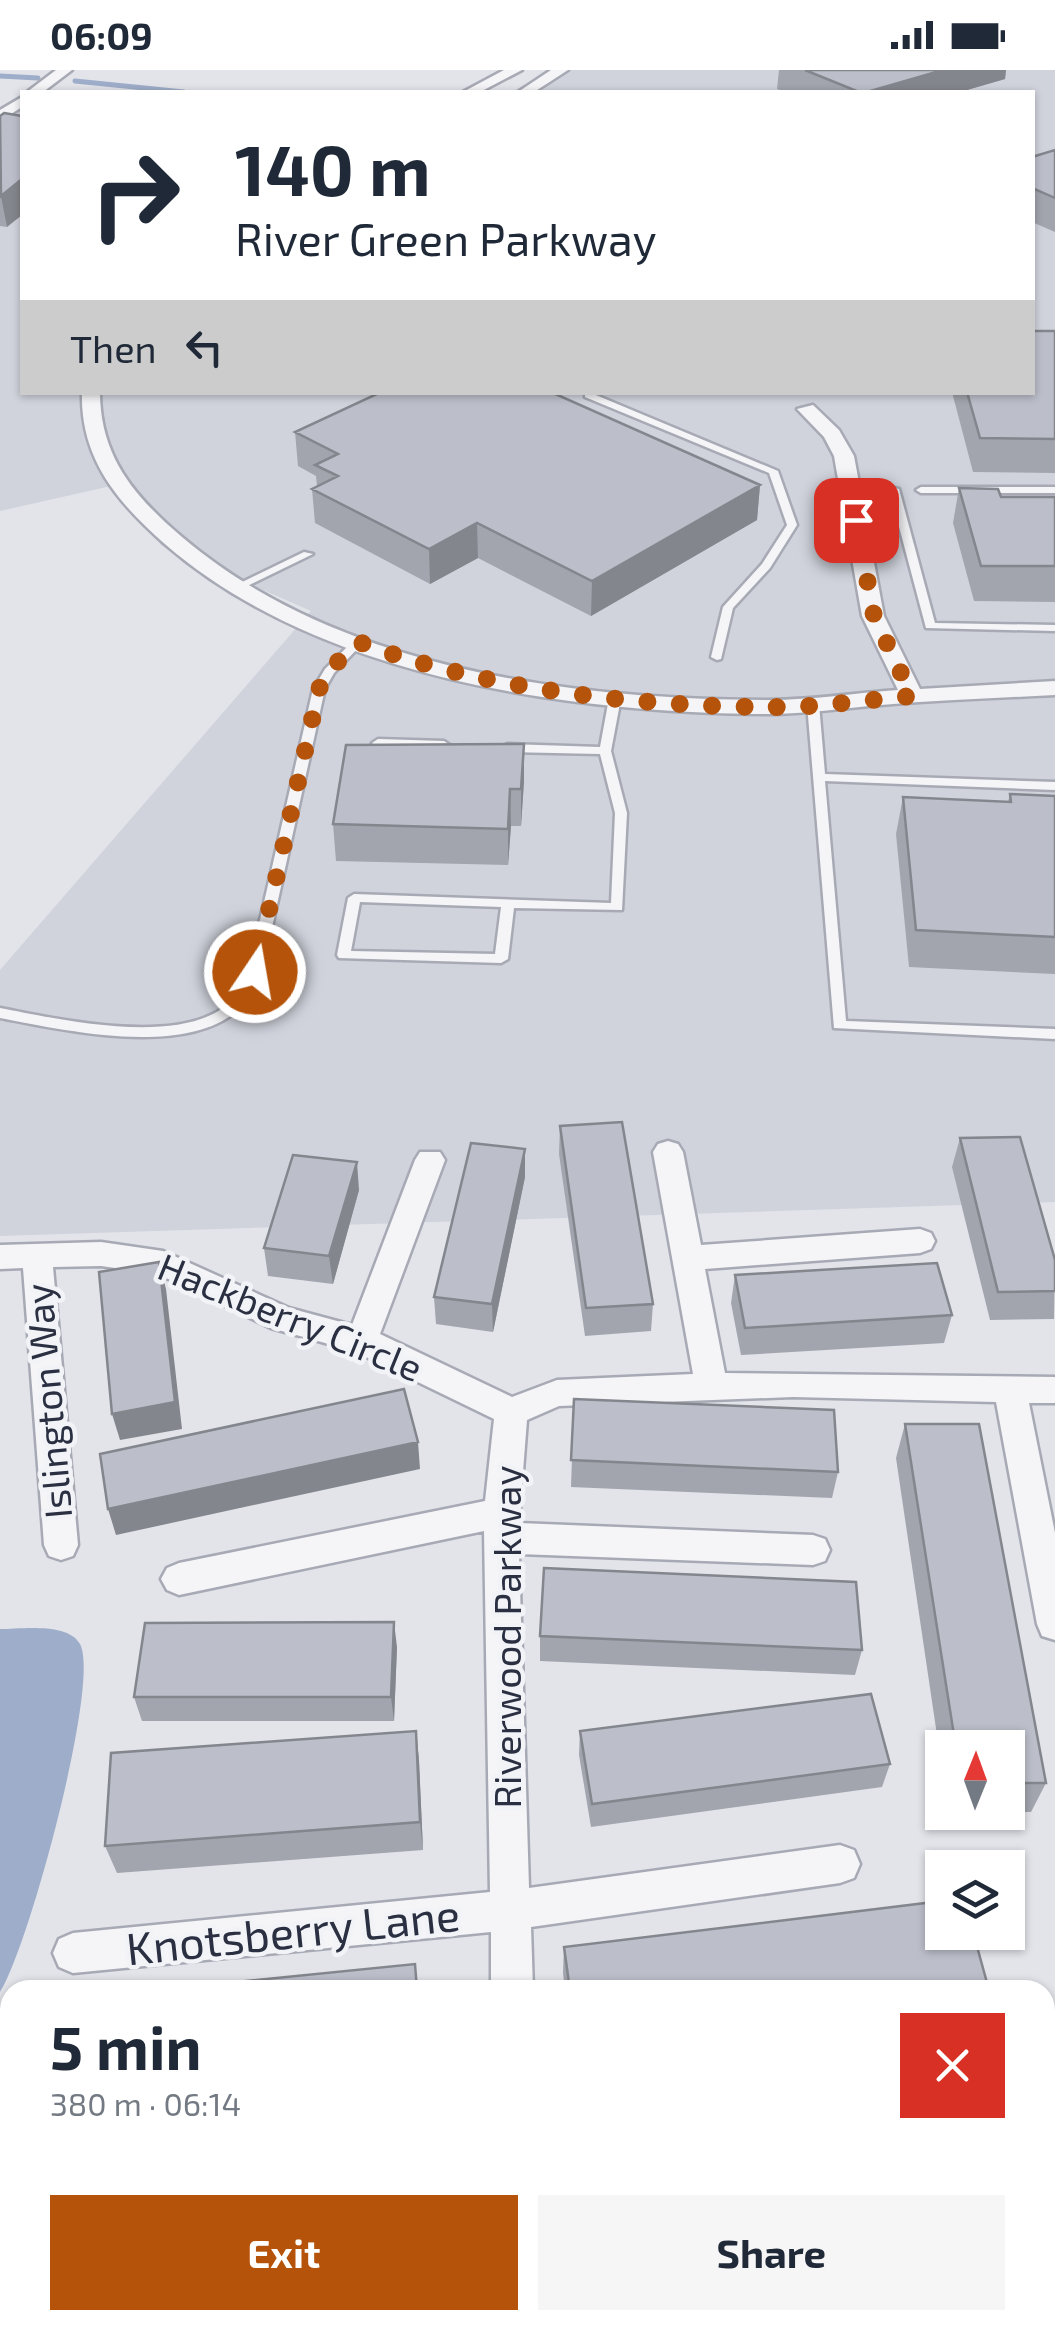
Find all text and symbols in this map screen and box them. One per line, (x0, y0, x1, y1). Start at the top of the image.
text: 06:09 (50, 12, 153, 58)
text: 140 m (235, 126, 431, 210)
icon: right (70, 130, 200, 260)
text: River Green Parkway (235, 211, 657, 265)
icon: left (177, 320, 232, 375)
text: Then (70, 325, 157, 371)
pin (814, 478, 899, 563)
icon: arrive (829, 493, 884, 548)
position arrow (203, 920, 307, 1024)
street label: Hackberry Circle (152, 1242, 429, 1390)
street label: Islington Way (14, 1282, 80, 1521)
street label: Riverwood Parkway (483, 1466, 529, 1808)
north arrow (925, 1730, 1025, 1830)
map controls (925, 1730, 1025, 1950)
button: layers (925, 1850, 1025, 1950)
street label: Knotsberry Lane (123, 1886, 462, 1974)
text: 5 min (50, 2010, 202, 2082)
button: close (900, 2013, 1005, 2118)
text: 380 m · 06:14 (50, 2084, 241, 2122)
button: Exit (50, 2195, 518, 2310)
button: Share (538, 2195, 1005, 2310)

